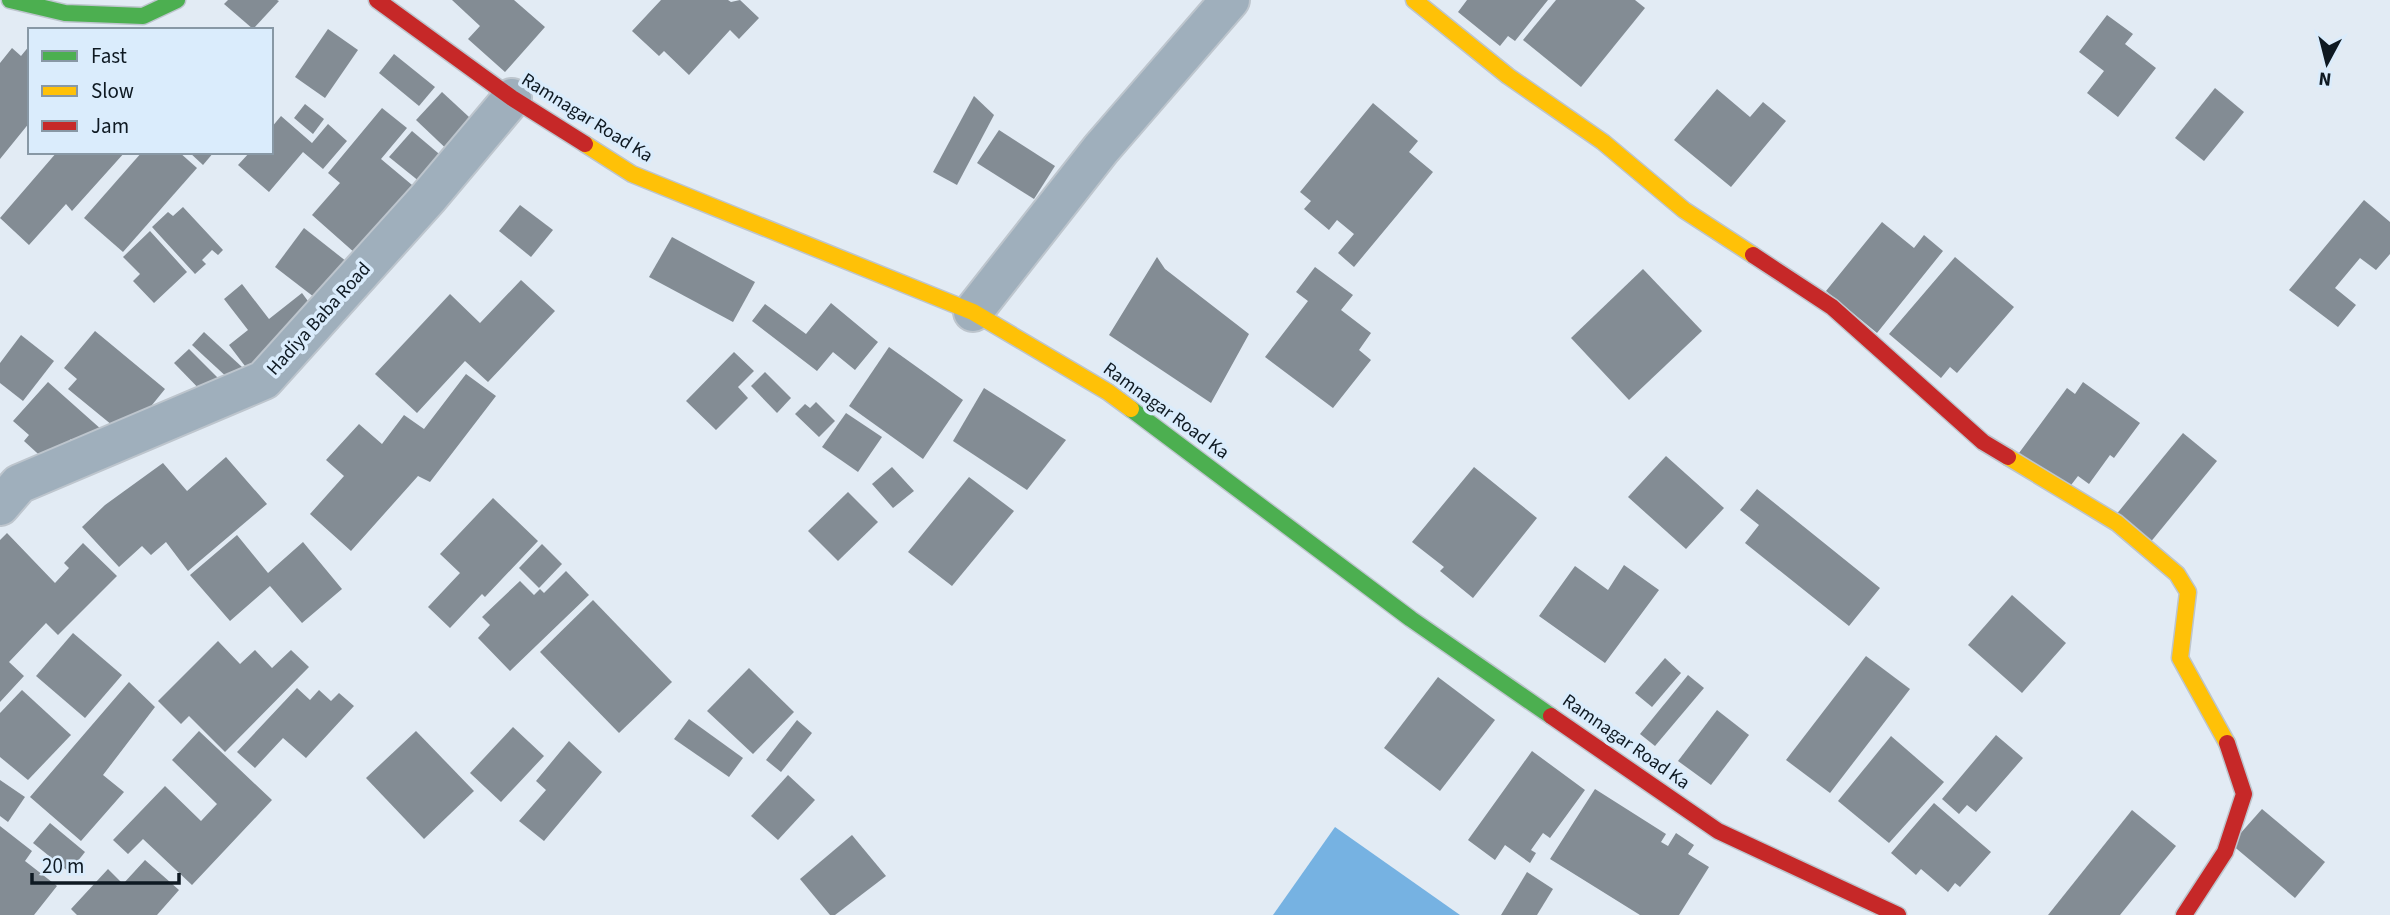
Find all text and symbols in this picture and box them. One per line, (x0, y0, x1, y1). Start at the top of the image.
legend (28, 28, 273, 154)
north arrow (2292, 28, 2362, 98)
text: Fast (91, 41, 127, 71)
text: N (2317, 64, 2333, 93)
street label: Ramnagar Road Ka (516, 67, 658, 169)
text: Slow (91, 76, 134, 106)
text: Jam (91, 111, 129, 141)
street label: Hadiya Baba Road (261, 256, 377, 382)
street label: Ramnagar Road Ka (1097, 356, 1235, 466)
street label: Ramnagar Road Ka (1557, 688, 1695, 796)
scale bar (32, 842, 178, 886)
text: 20 m (42, 851, 84, 881)

